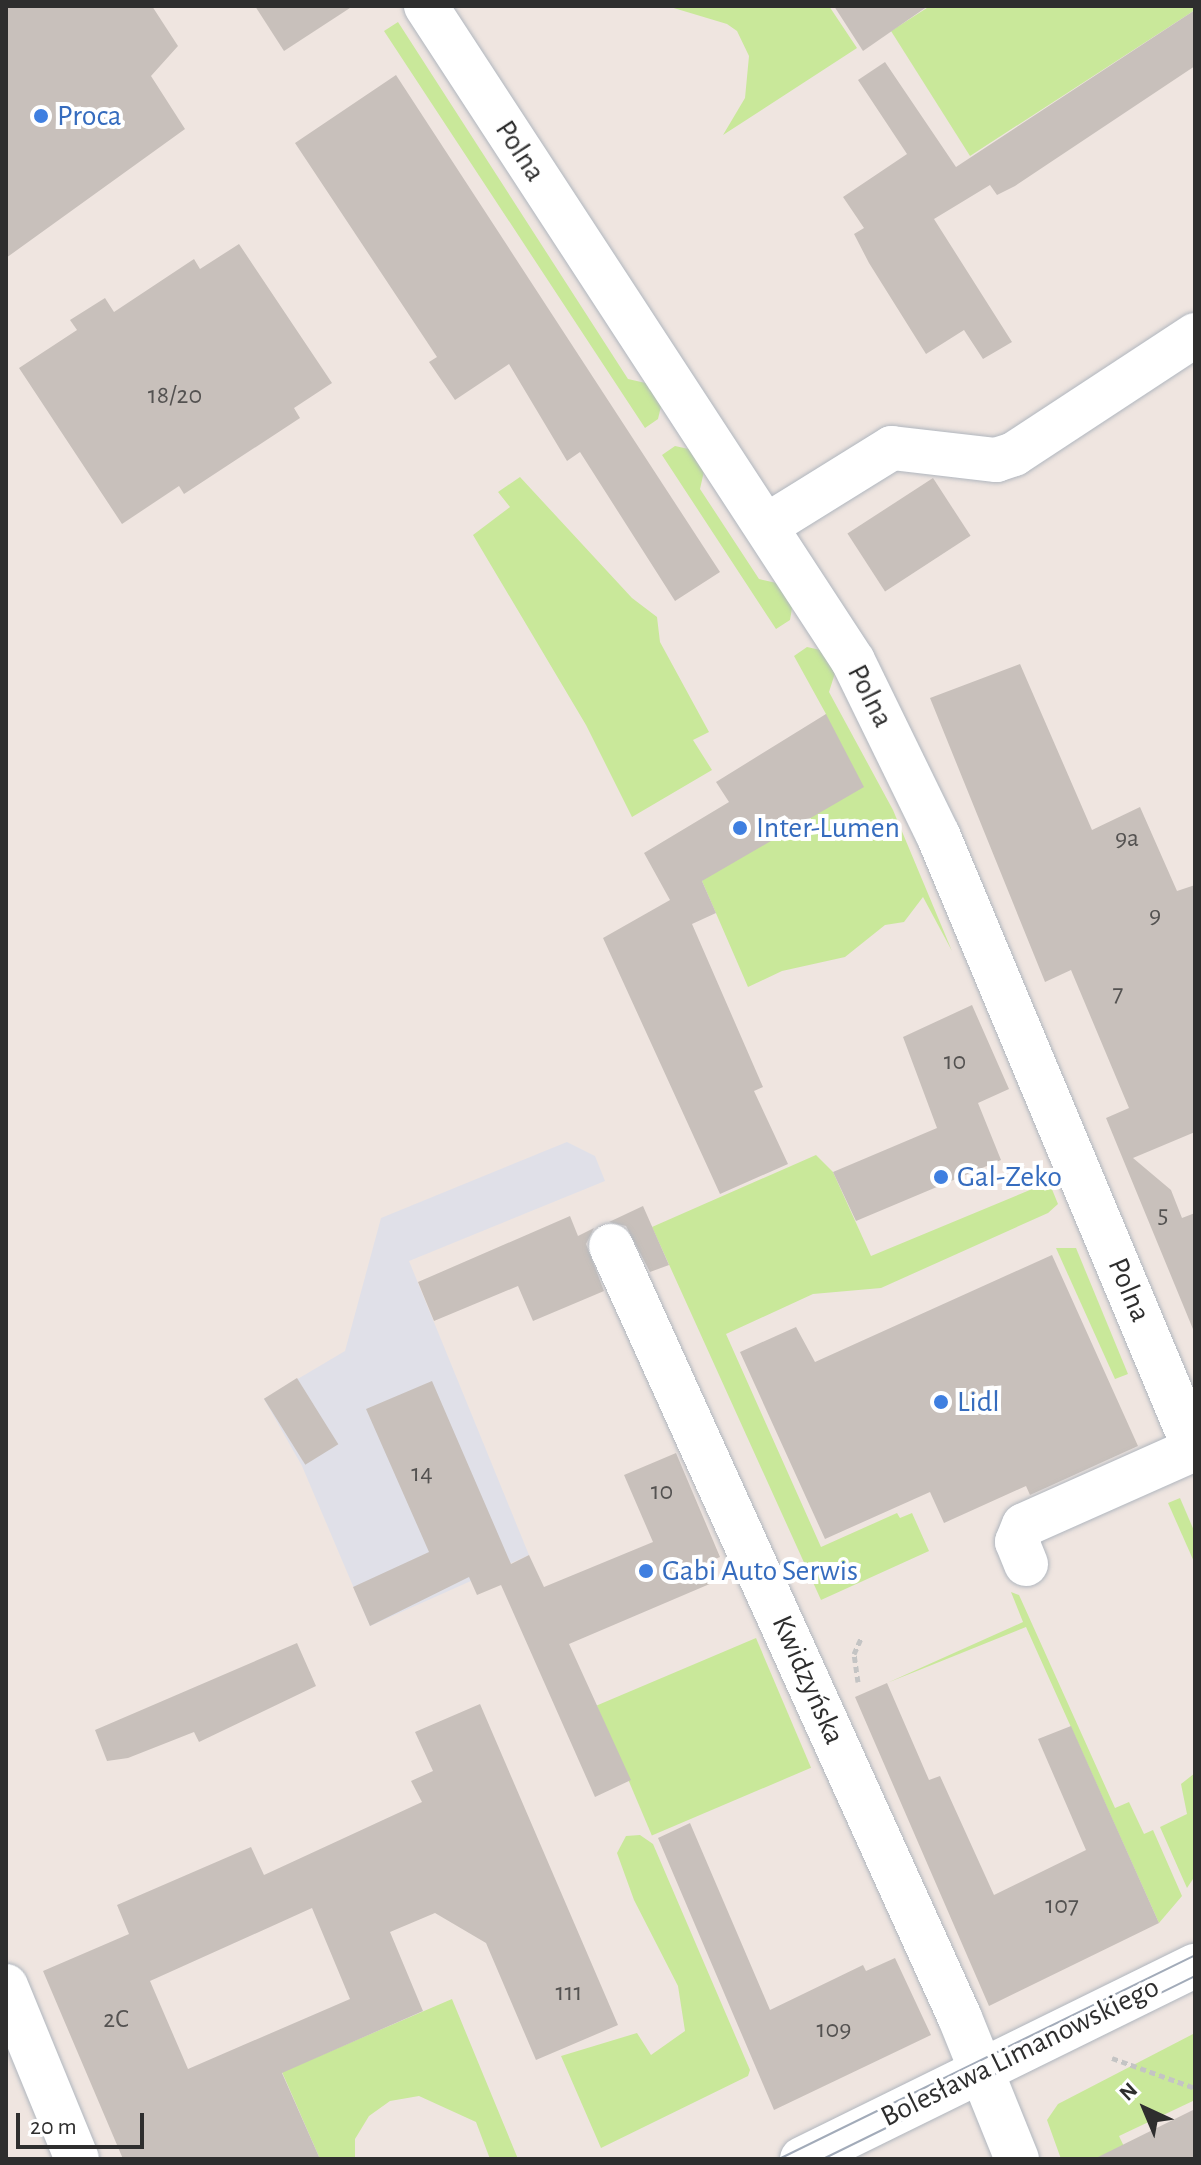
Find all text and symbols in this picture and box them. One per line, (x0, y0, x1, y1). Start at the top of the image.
place label: Proca (57, 98, 122, 134)
marker: Proca (32, 107, 50, 125)
street label: Polna (487, 114, 553, 188)
house number: 18/20 (148, 380, 202, 412)
street label: Polna (839, 659, 901, 733)
place label: Inter-Lumen (756, 810, 900, 846)
marker: Inter-Lumen (731, 819, 749, 837)
house number: 9a (1115, 823, 1139, 855)
house number: 9 (1149, 900, 1161, 932)
house number: 7 (1113, 978, 1123, 1010)
house number: 10 (944, 1046, 966, 1078)
place label: Gal-Zeko (957, 1159, 1062, 1195)
marker: Gal-Zeko (932, 1168, 950, 1186)
house number: 5 (1158, 1199, 1168, 1231)
street label: Polna (1100, 1253, 1158, 1327)
place label: Lidl (957, 1384, 1000, 1420)
marker: Lidl (932, 1393, 950, 1411)
house number: 14 (411, 1458, 433, 1490)
house number: 10 (651, 1476, 673, 1508)
place label: Gabi Auto Serwis (662, 1553, 858, 1589)
marker: Gabi Auto Serwis (637, 1562, 655, 1580)
street label: Kwidzyńska (764, 1610, 852, 1750)
house number: 107 (1045, 1890, 1079, 1922)
street label: Bolesława Limanowskiego (875, 1969, 1165, 2135)
house number: 111 (556, 1977, 582, 2009)
house number: 2C (103, 2004, 129, 2036)
house number: 109 (817, 2014, 851, 2046)
north arrow (1105, 2069, 1185, 2149)
text: N (1115, 2079, 1141, 2105)
scale bar (20, 2097, 148, 2147)
text: 20 m (30, 2115, 77, 2139)

